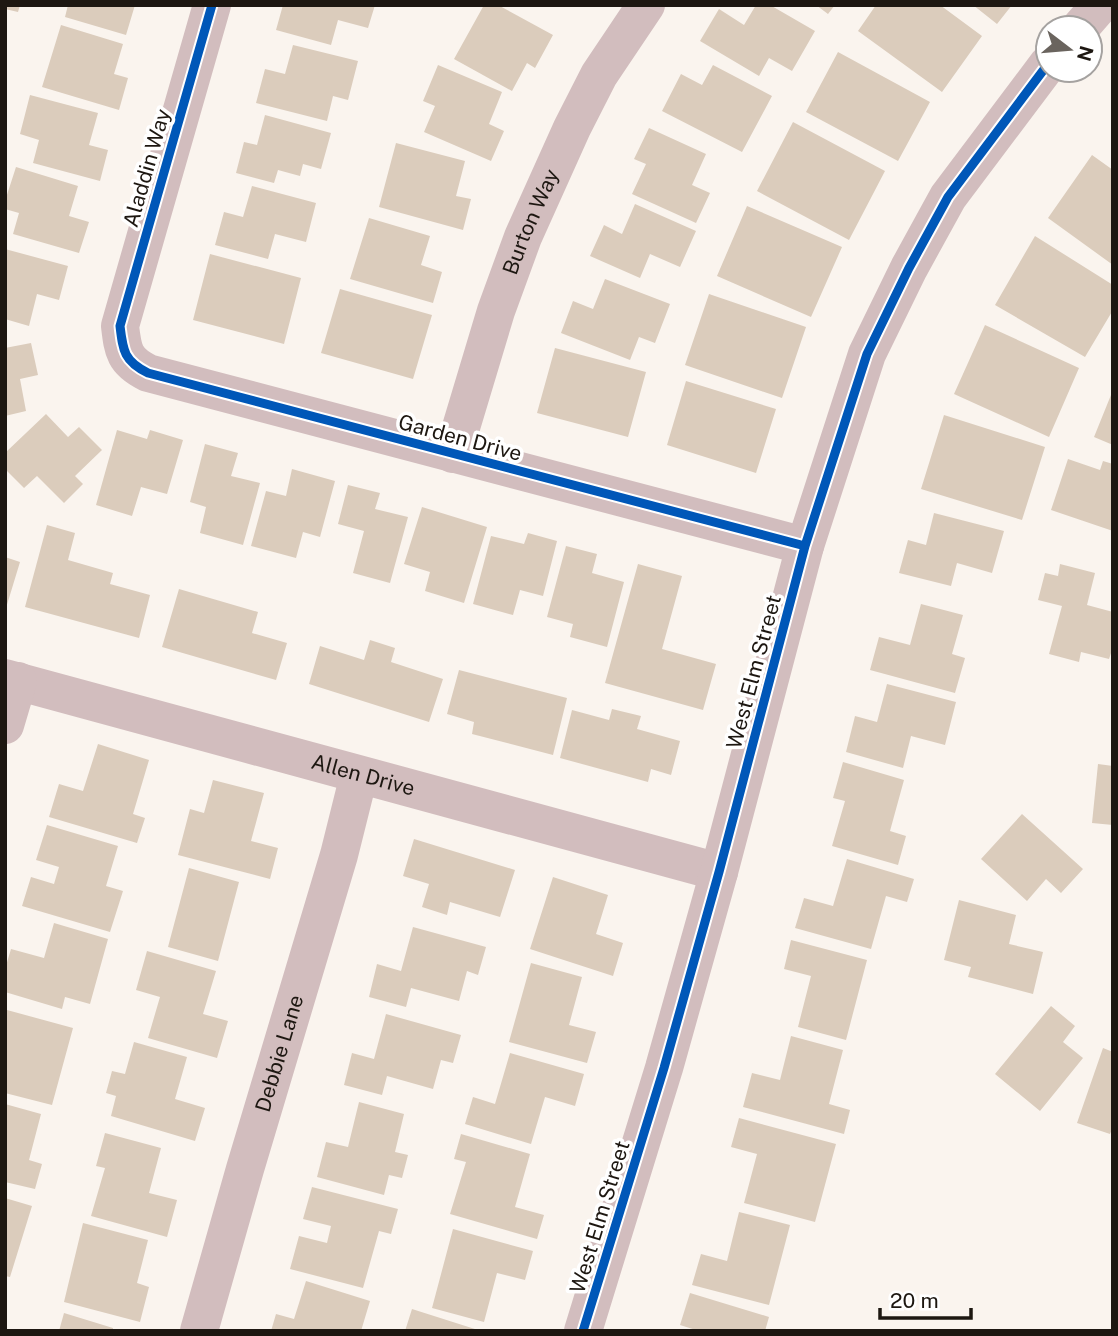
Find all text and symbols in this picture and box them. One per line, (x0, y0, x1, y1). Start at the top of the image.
north arrow (1034, 14, 1104, 84)
text: N (1073, 44, 1098, 64)
street label: Aladdin Way (118, 106, 175, 230)
street label: Burton Way (497, 165, 564, 278)
street label: Garden Drive (396, 409, 525, 466)
street label: West Elm Street (721, 592, 786, 752)
street label: Allen Drive (309, 749, 418, 801)
street label: Debbie Lane (250, 992, 308, 1115)
street label: West Elm Street (564, 1138, 635, 1296)
scale bar (880, 1276, 971, 1320)
text: 20 m (890, 1288, 939, 1313)

